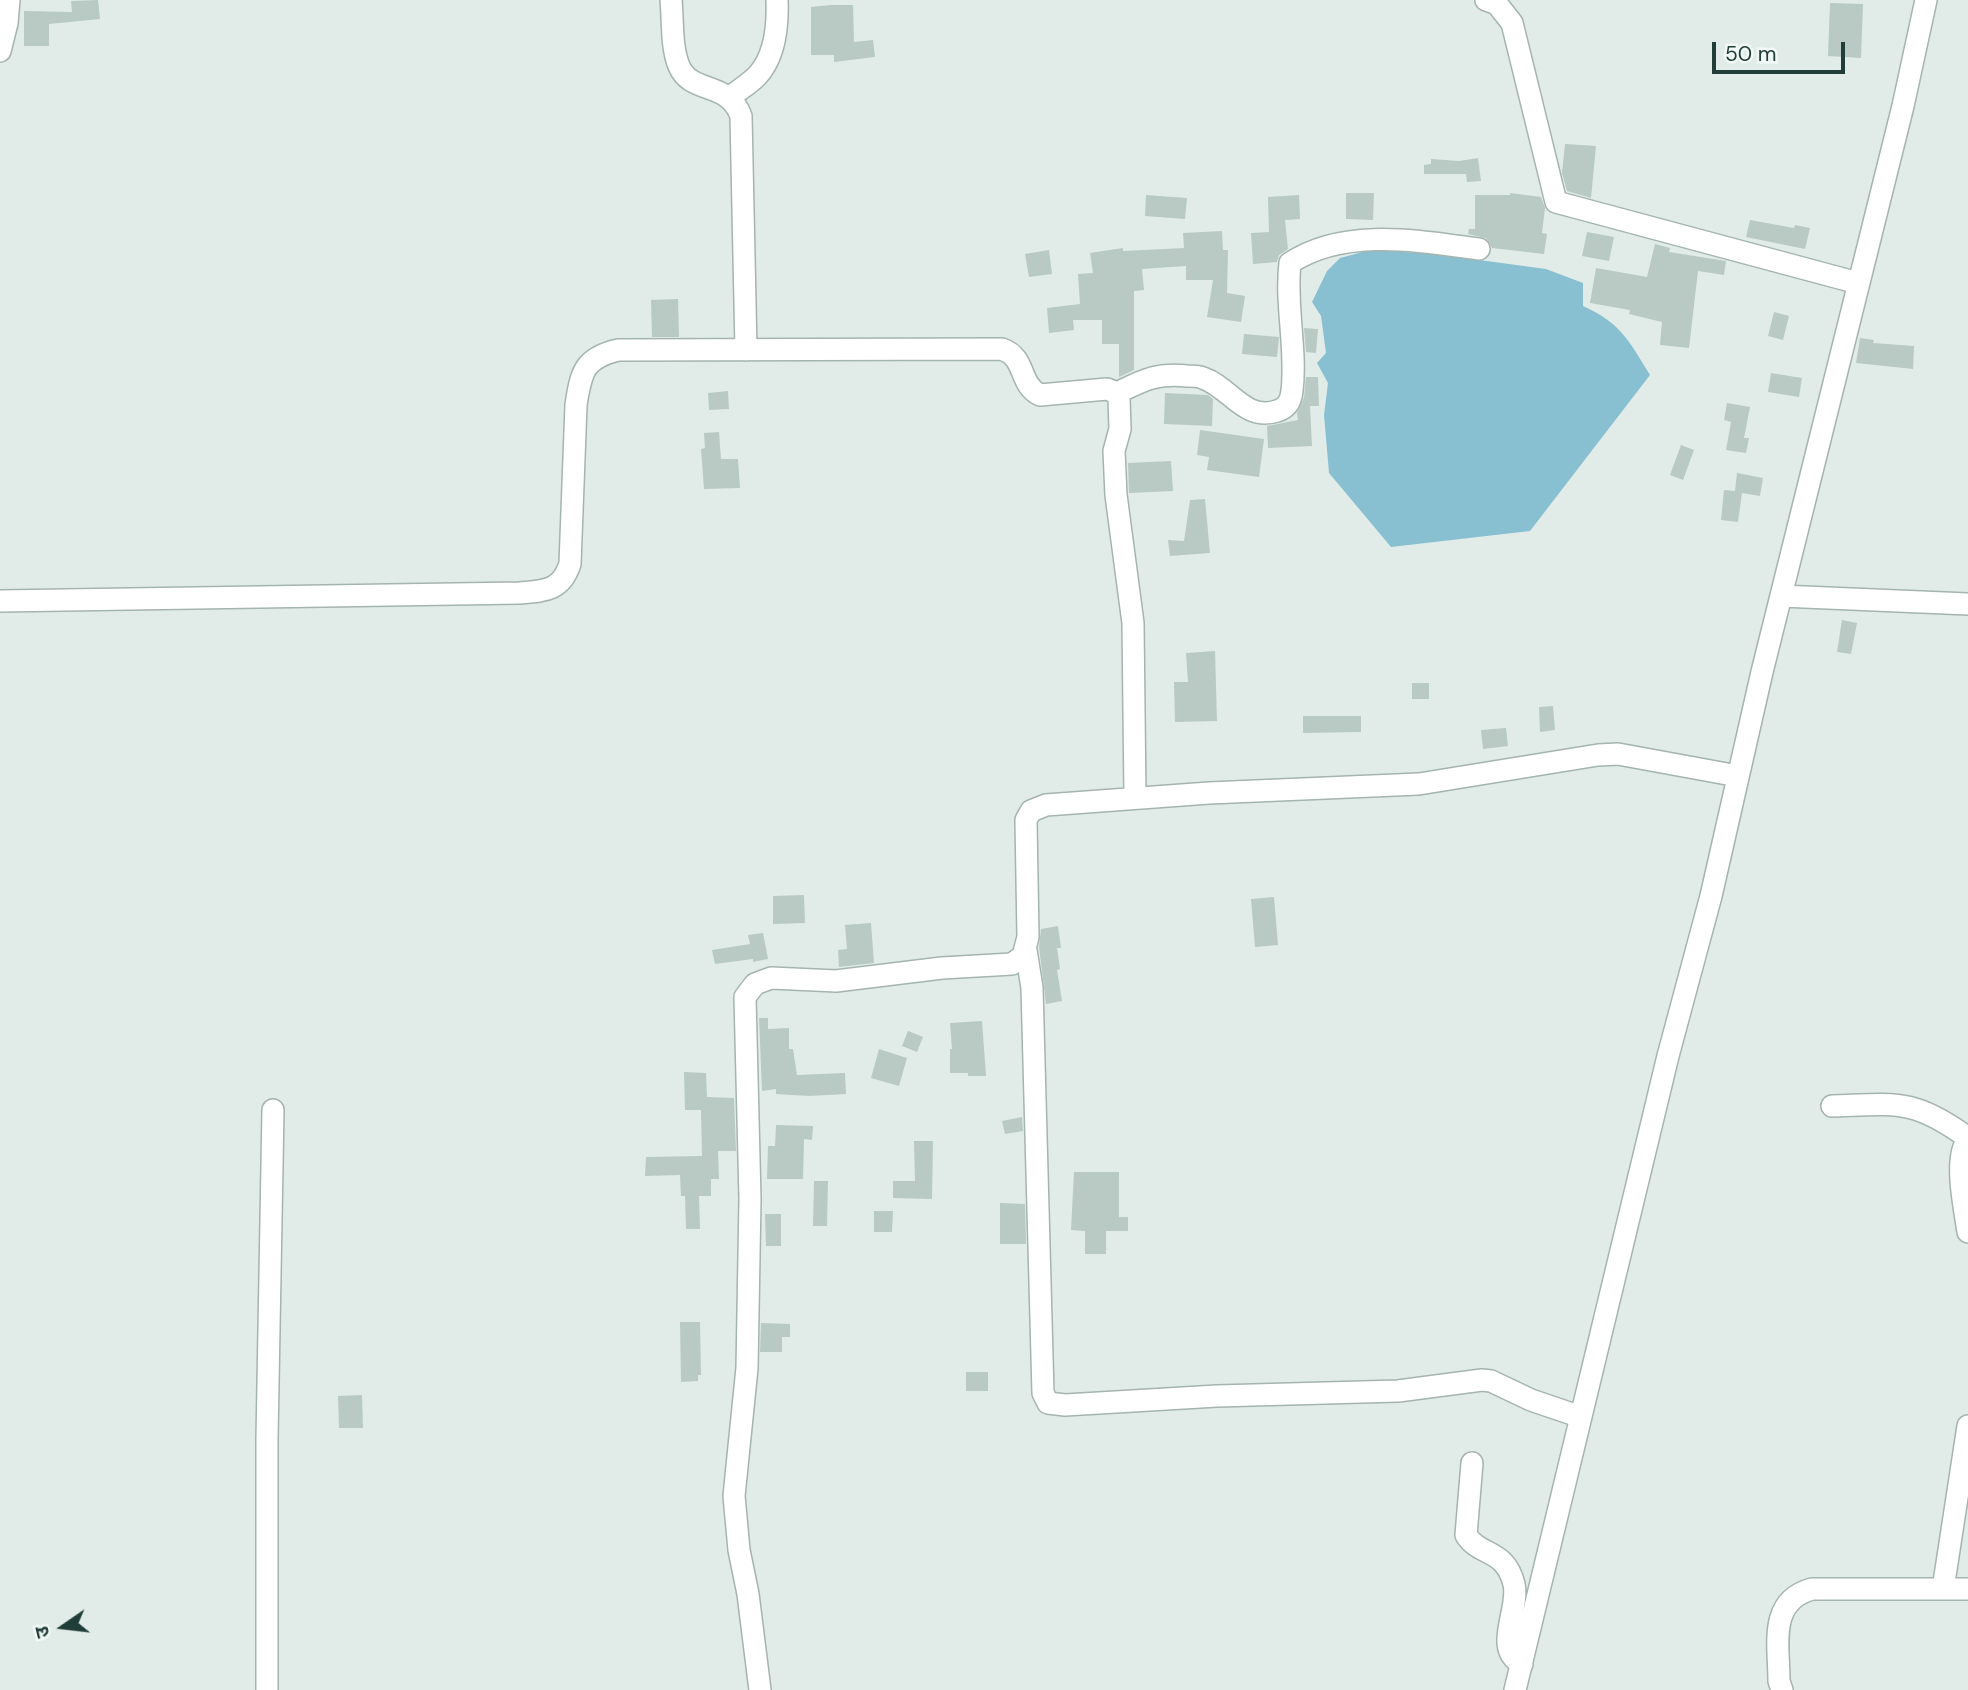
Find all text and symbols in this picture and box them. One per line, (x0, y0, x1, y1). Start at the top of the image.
scale bar (1716, 28, 1849, 72)
text: 50 m (1725, 40, 1776, 68)
north arrow (28, 1592, 98, 1662)
text: उ (29, 1624, 56, 1641)

